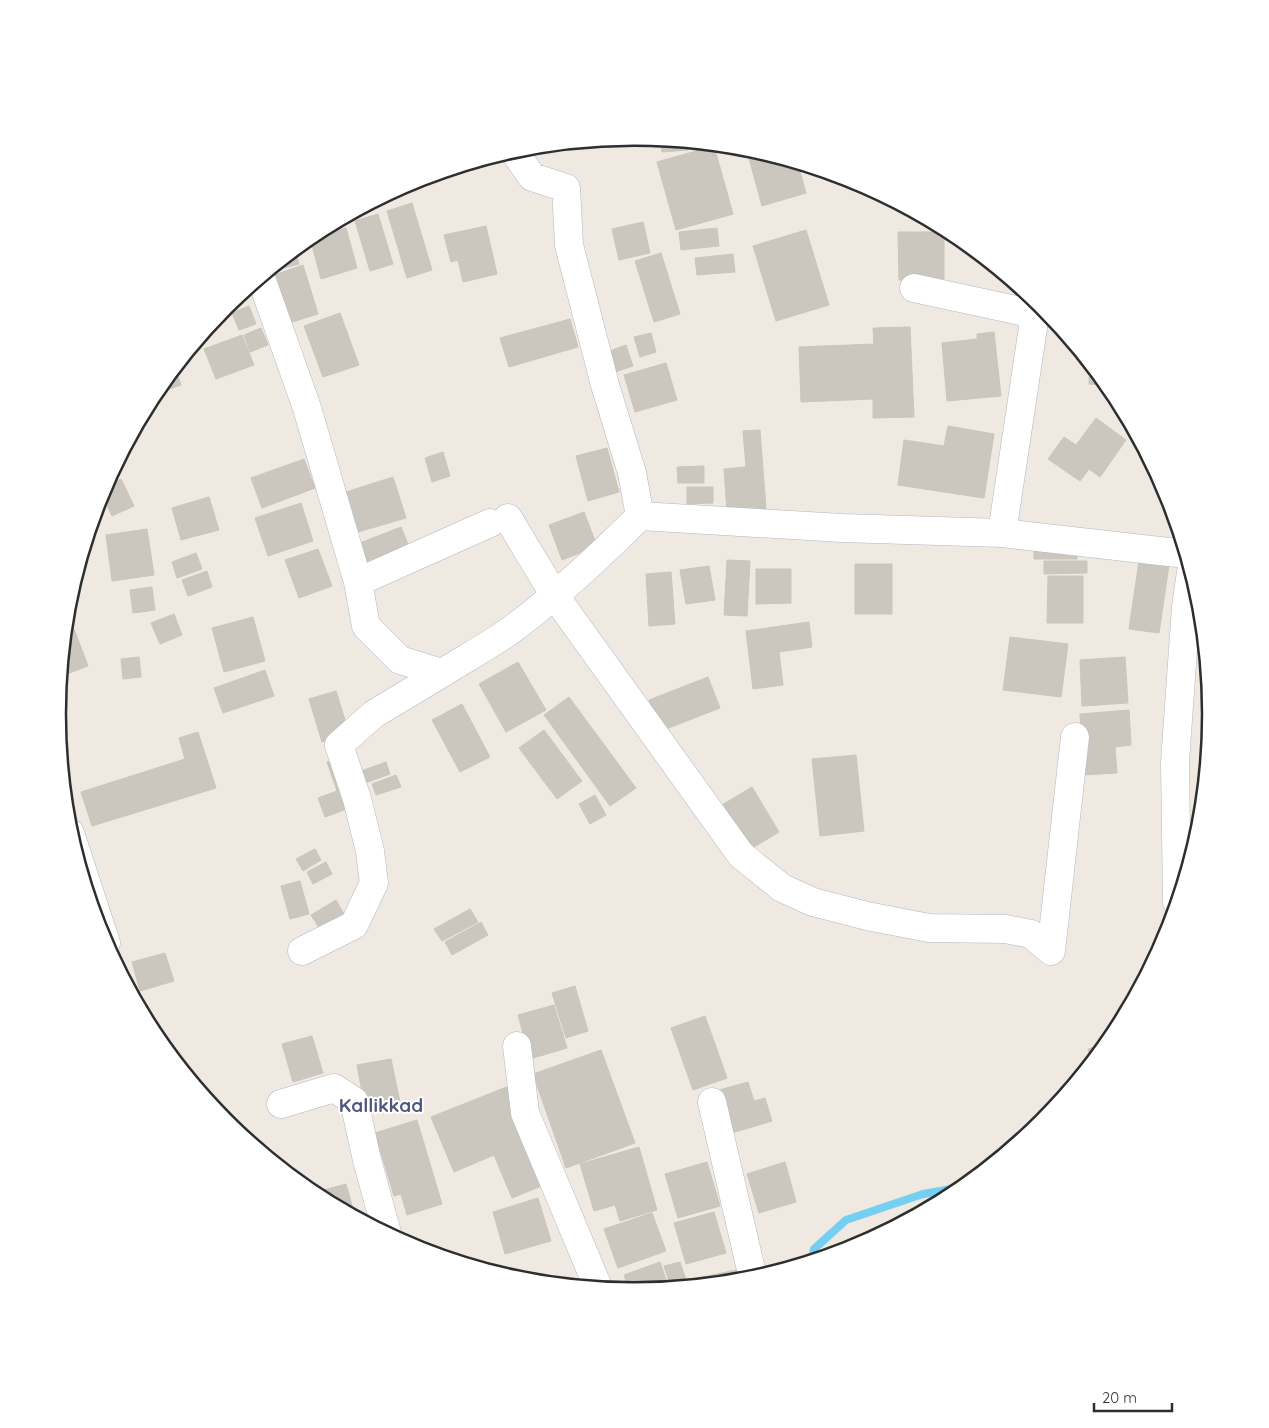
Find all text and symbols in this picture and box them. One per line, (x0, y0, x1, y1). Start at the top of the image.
district label: Kallikkad (339, 1093, 423, 1117)
scale bar (1094, 1380, 1172, 1412)
text: 20 m (1102, 1388, 1137, 1407)

